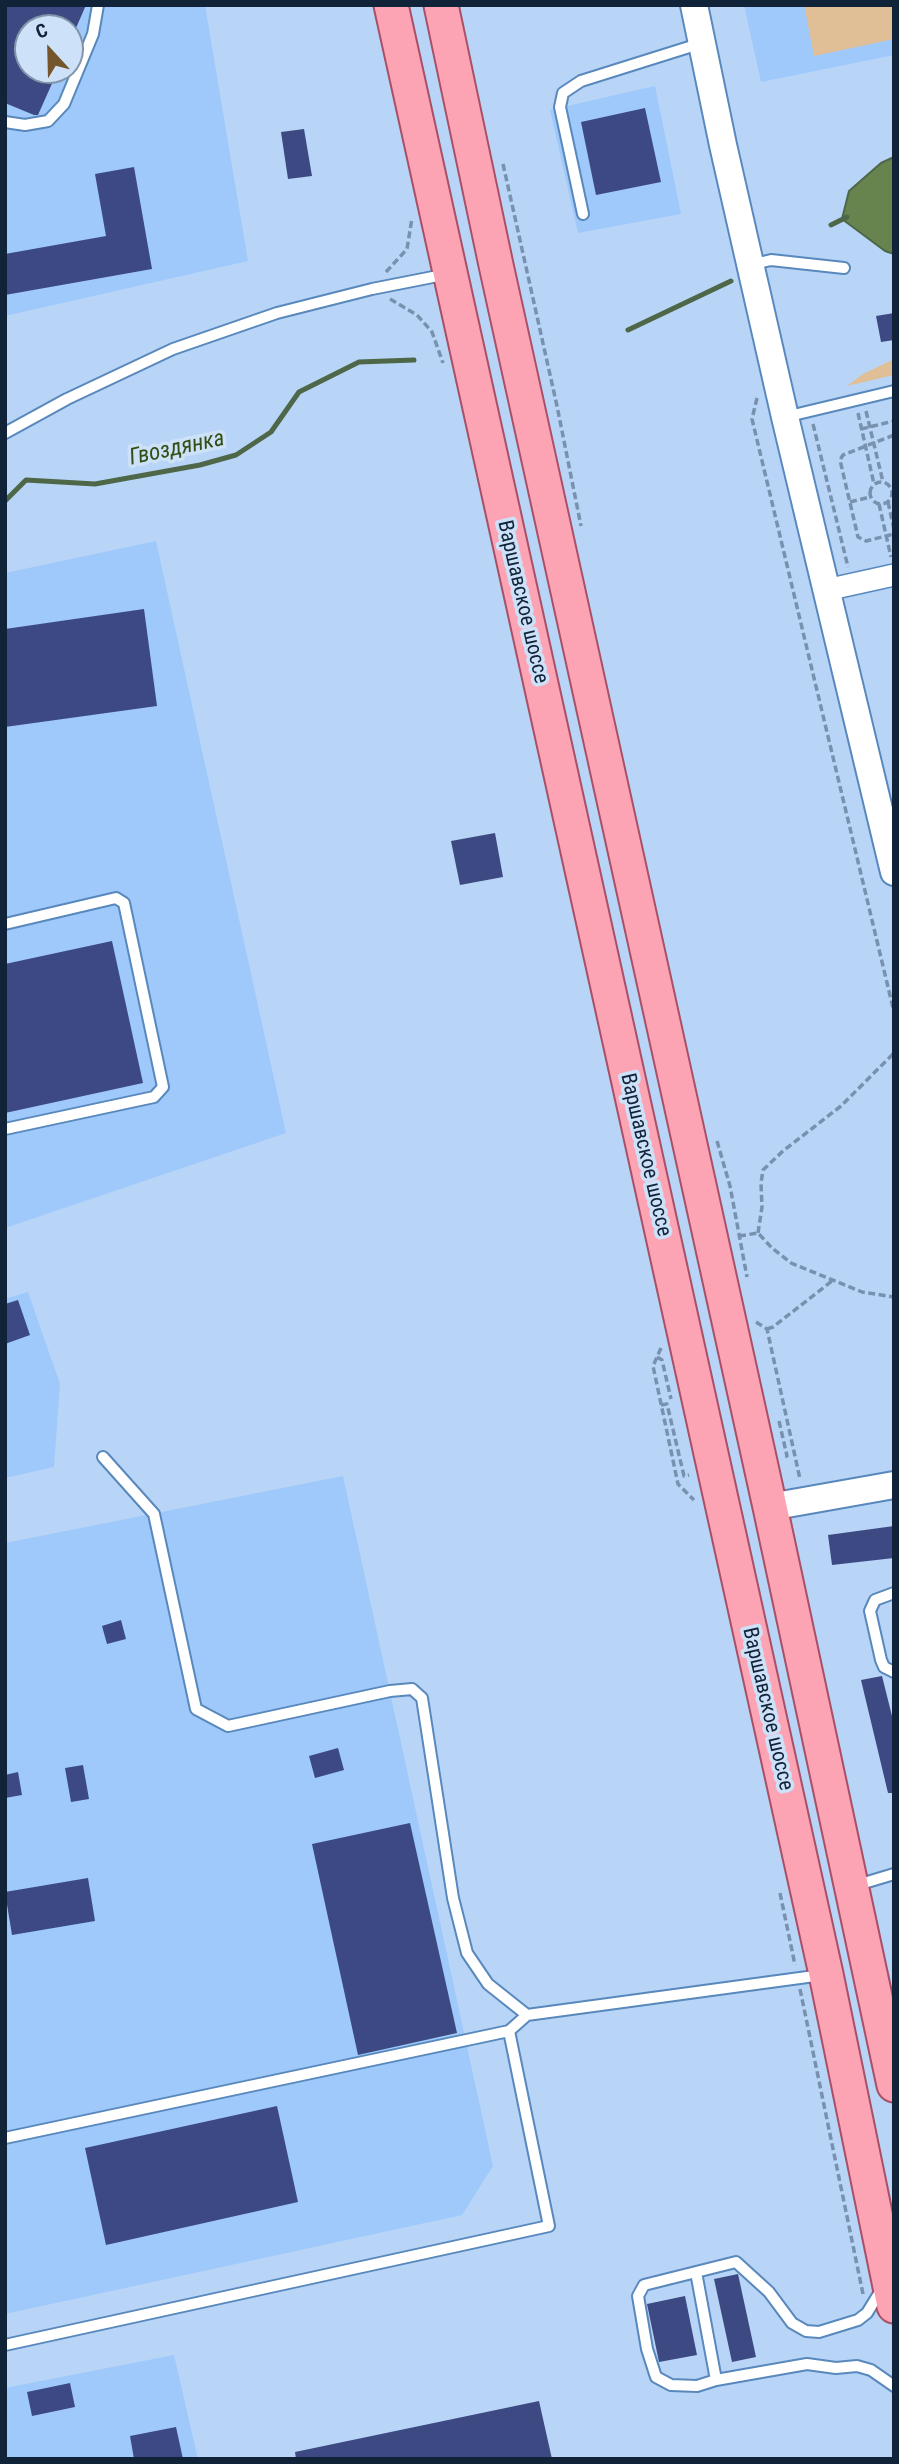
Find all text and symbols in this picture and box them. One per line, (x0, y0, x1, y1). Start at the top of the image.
north arrow (14, 14, 84, 84)
text: С (32, 18, 51, 44)
water label: Гвоздянка (127, 425, 227, 473)
street label: Варшавское шоссе (491, 518, 553, 686)
street label: Варшавское шоссе (614, 1071, 676, 1239)
street label: Варшавское шоссе (736, 1625, 798, 1793)

